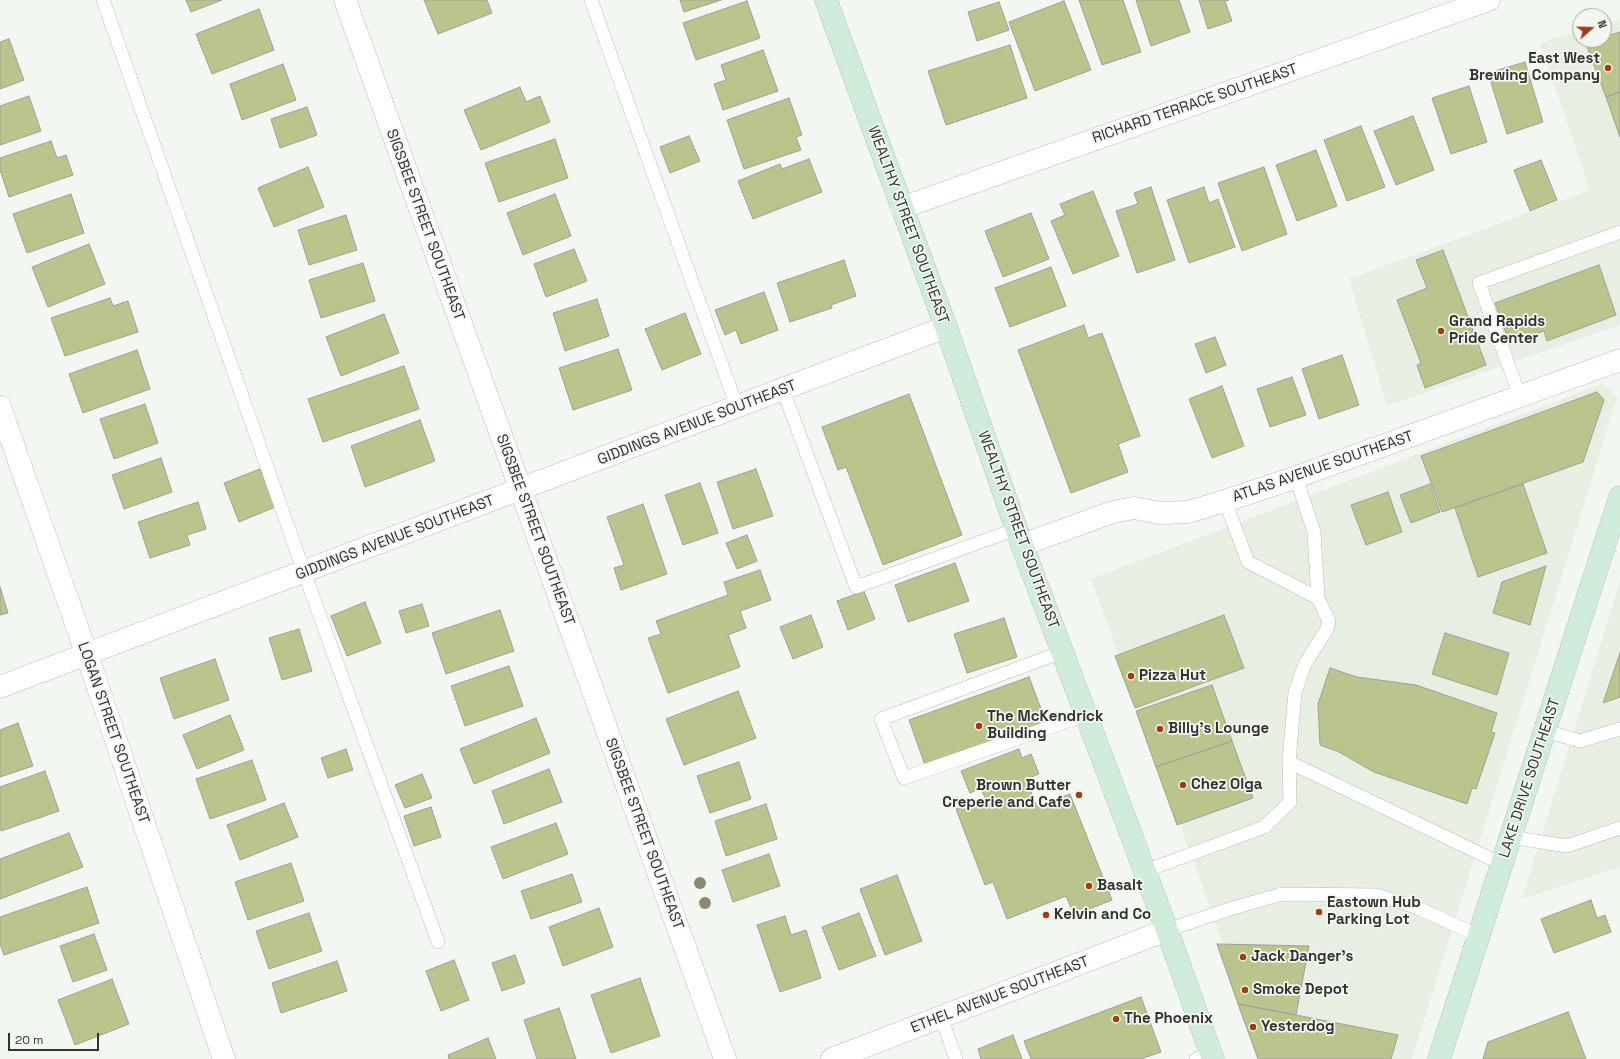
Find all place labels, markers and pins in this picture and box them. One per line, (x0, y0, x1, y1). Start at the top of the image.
place label: East West Brewing Company (1469, 50, 1600, 85)
marker: East West Brewing Company (1603, 63, 1613, 73)
place label: Grand Rapids Pride Center (1449, 313, 1545, 348)
marker: Grand Rapids Pride Center (1436, 326, 1446, 336)
place label: Pizza Hut (1139, 667, 1206, 685)
marker: Pizza Hut (1126, 671, 1136, 681)
place label: The McKendrick Building (987, 708, 1103, 743)
place label: Billy's Lounge (1168, 720, 1269, 738)
marker: The McKendrick Building (974, 721, 984, 731)
marker: Billy's Lounge (1155, 724, 1165, 734)
place label: Chez Olga (1191, 776, 1262, 794)
place label: Brown Butter Creperie and Cafe (942, 777, 1071, 812)
marker: Chez Olga (1178, 780, 1188, 790)
marker: Brown Butter Creperie and Cafe (1074, 790, 1084, 800)
place label: Basalt (1097, 877, 1143, 895)
marker: Basalt (1084, 881, 1094, 891)
place label: Eastown Hub Parking Lot (1327, 894, 1421, 929)
place label: Kelvin and Co (1054, 906, 1151, 924)
marker: Eastown Hub Parking Lot (1314, 907, 1324, 917)
marker: Kelvin and Co (1041, 910, 1051, 920)
place label: Jack Danger's (1251, 948, 1353, 966)
marker: Jack Danger's (1238, 952, 1248, 962)
place label: Smoke Depot (1253, 981, 1349, 999)
marker: Smoke Depot (1240, 985, 1250, 995)
place label: The Phoenix (1124, 1010, 1213, 1028)
marker: The Phoenix (1111, 1014, 1121, 1024)
place label: Yesterdog (1261, 1018, 1335, 1036)
marker: Yesterdog (1248, 1022, 1258, 1032)

